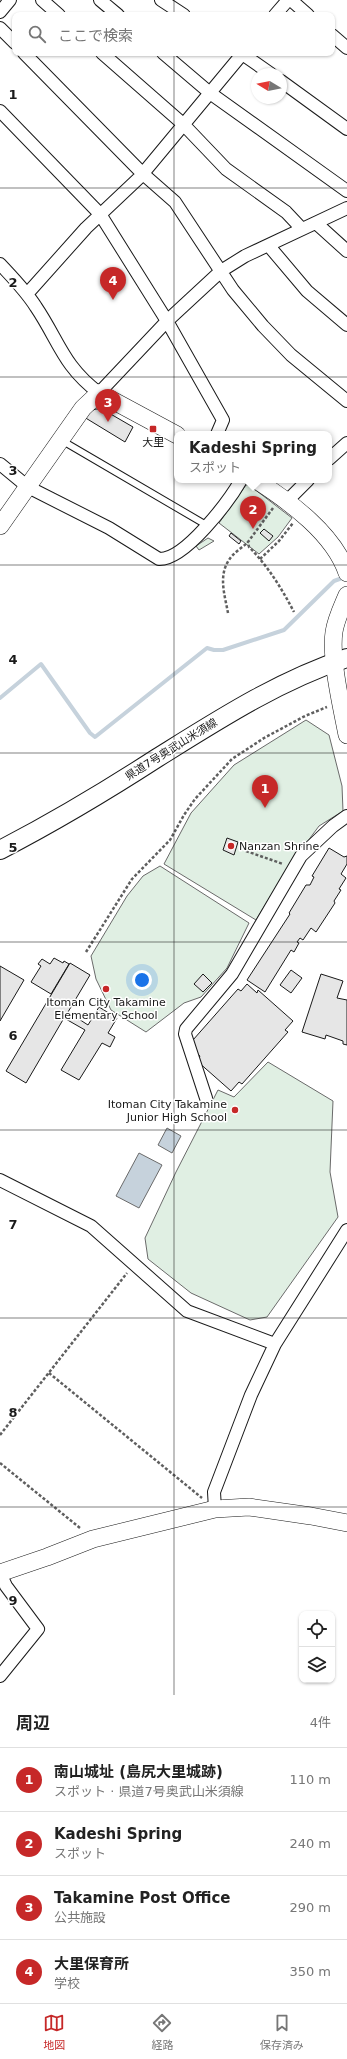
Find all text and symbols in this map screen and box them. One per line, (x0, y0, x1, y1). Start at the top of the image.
search box (12, 12, 335, 56)
icon: search (26, 23, 48, 45)
text: ここで検索 (58, 27, 133, 45)
north arrow (251, 68, 287, 104)
text: 1 (8, 87, 18, 102)
pin: 4 (100, 267, 126, 300)
text: 2 (8, 275, 18, 290)
pin: 3 (95, 389, 121, 422)
marker: 大里 (148, 424, 158, 434)
popup (174, 431, 332, 483)
place label: 大里 (142, 436, 164, 449)
text: Kadeshi Spring (189, 439, 317, 457)
text: スポット (189, 460, 241, 475)
text: 3 (8, 463, 18, 478)
pin: 2 (240, 496, 266, 529)
text: 4 (8, 652, 18, 667)
street label: 県道7号奥武山米須線 (123, 716, 220, 783)
pin: 1 (252, 775, 278, 808)
text: 5 (8, 840, 18, 855)
place label: Nanzan Shrine (239, 840, 319, 853)
marker: Nanzan Shrine (226, 841, 236, 851)
your location (132, 970, 152, 990)
marker: Itoman City Takamine Elementary School (101, 984, 111, 994)
place label: Itoman City Takamine Elementary School (46, 996, 166, 1022)
text: 6 (8, 1028, 18, 1043)
place label: Itoman City Takamine Junior High School (108, 1098, 227, 1124)
marker: Itoman City Takamine Junior High School (230, 1105, 240, 1115)
text: 7 (8, 1217, 18, 1232)
text: 8 (8, 1405, 18, 1420)
text: 9 (8, 1593, 18, 1608)
map controls (299, 1611, 335, 1683)
button: locate (299, 1611, 335, 1647)
button: layers (299, 1647, 335, 1683)
text: 周辺 (16, 1713, 50, 1733)
text: 4件 (310, 1715, 331, 1730)
text: 南山城址 (島尻大里城跡) (54, 1763, 223, 1781)
text: 1 (24, 1772, 34, 1787)
text: 110 m (289, 1772, 331, 1787)
text: スポット · 県道7号奥武山米須線 (54, 1784, 244, 1799)
text: Kadeshi Spring (54, 1825, 182, 1843)
text: 2 (24, 1836, 34, 1851)
text: 240 m (289, 1836, 331, 1851)
text: スポット (54, 1846, 106, 1861)
text: Takamine Post Office (54, 1889, 231, 1907)
text: 3 (24, 1900, 34, 1915)
text: 290 m (289, 1900, 331, 1915)
text: 公共施設 (54, 1910, 106, 1925)
text: 大里保育所 (54, 1955, 129, 1973)
text: 4 (24, 1964, 34, 1979)
text: 350 m (289, 1964, 331, 1979)
text: 学校 (54, 1976, 80, 1991)
tab: 地図 (43, 2012, 65, 2052)
tab: 経路 (151, 2012, 173, 2052)
tab: 保存済み (260, 2012, 304, 2052)

